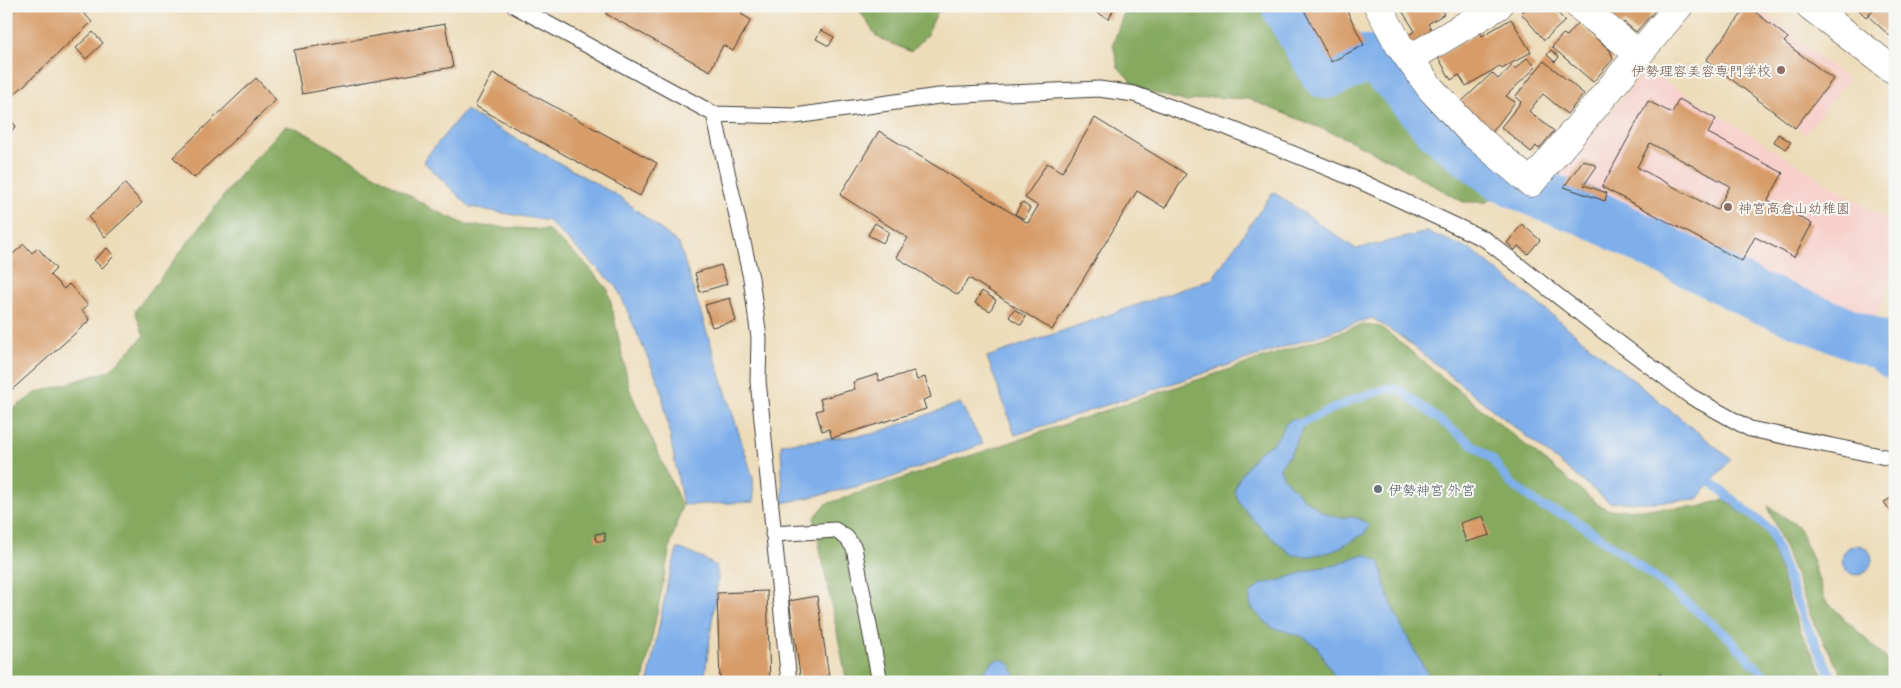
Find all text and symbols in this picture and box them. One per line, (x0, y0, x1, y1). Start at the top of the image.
place label: 伊勢理容美容専門学校 (1631, 61, 1771, 80)
marker: 伊勢理容美容専門学校 (1775, 64, 1787, 76)
place label: 神宮高倉山幼稚園 (1738, 198, 1850, 217)
marker: 神宮高倉山幼稚園 (1722, 201, 1734, 213)
place label: 伊勢神宮 外宮 (1388, 480, 1475, 499)
marker: 伊勢神宮 外宮 (1372, 483, 1384, 495)

